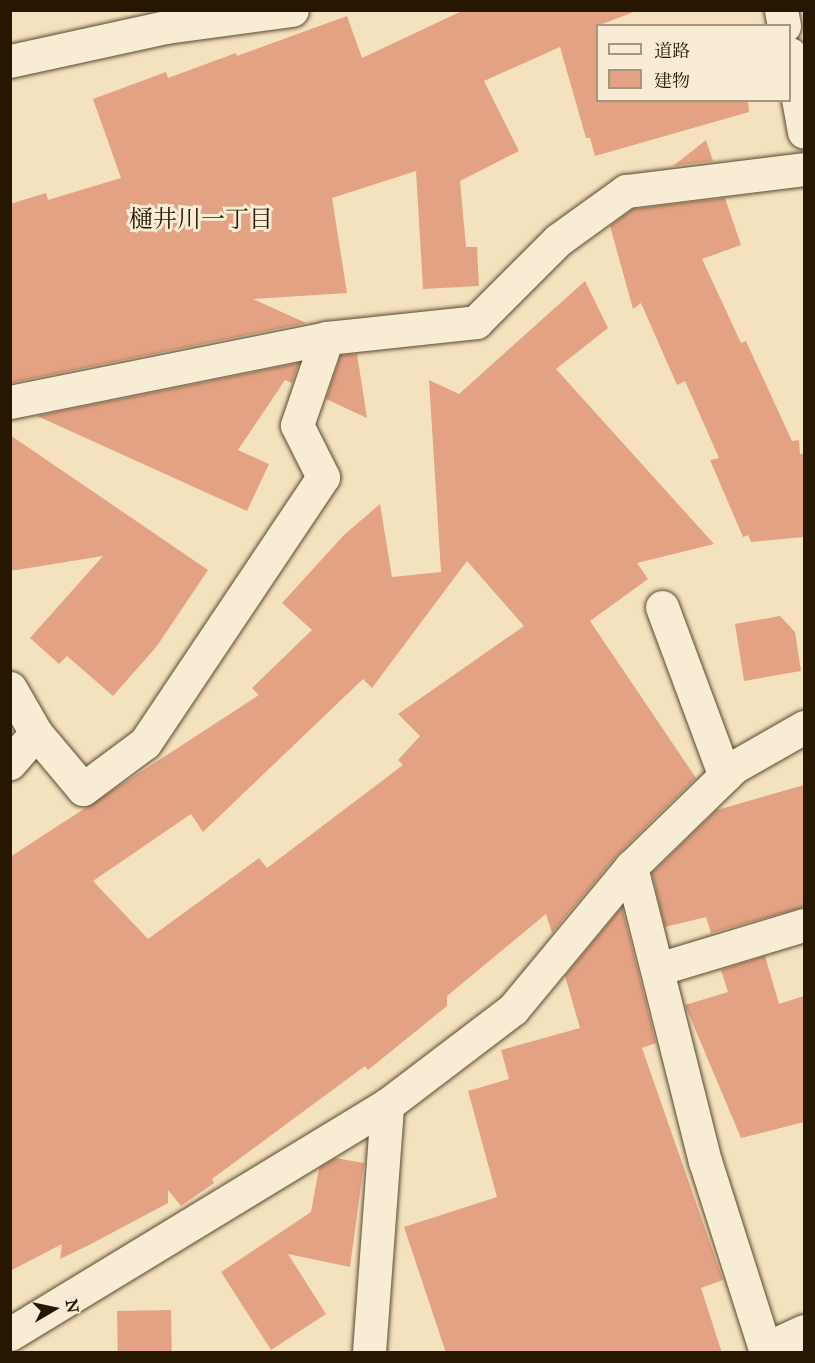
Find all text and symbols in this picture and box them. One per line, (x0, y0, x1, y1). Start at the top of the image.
legend (596, 24, 791, 102)
text: 道路 (654, 40, 690, 62)
text: 建物 (654, 70, 690, 92)
district label: 樋井川一丁目 (129, 206, 273, 234)
north arrow (24, 1279, 84, 1339)
text: N (62, 1298, 83, 1314)

